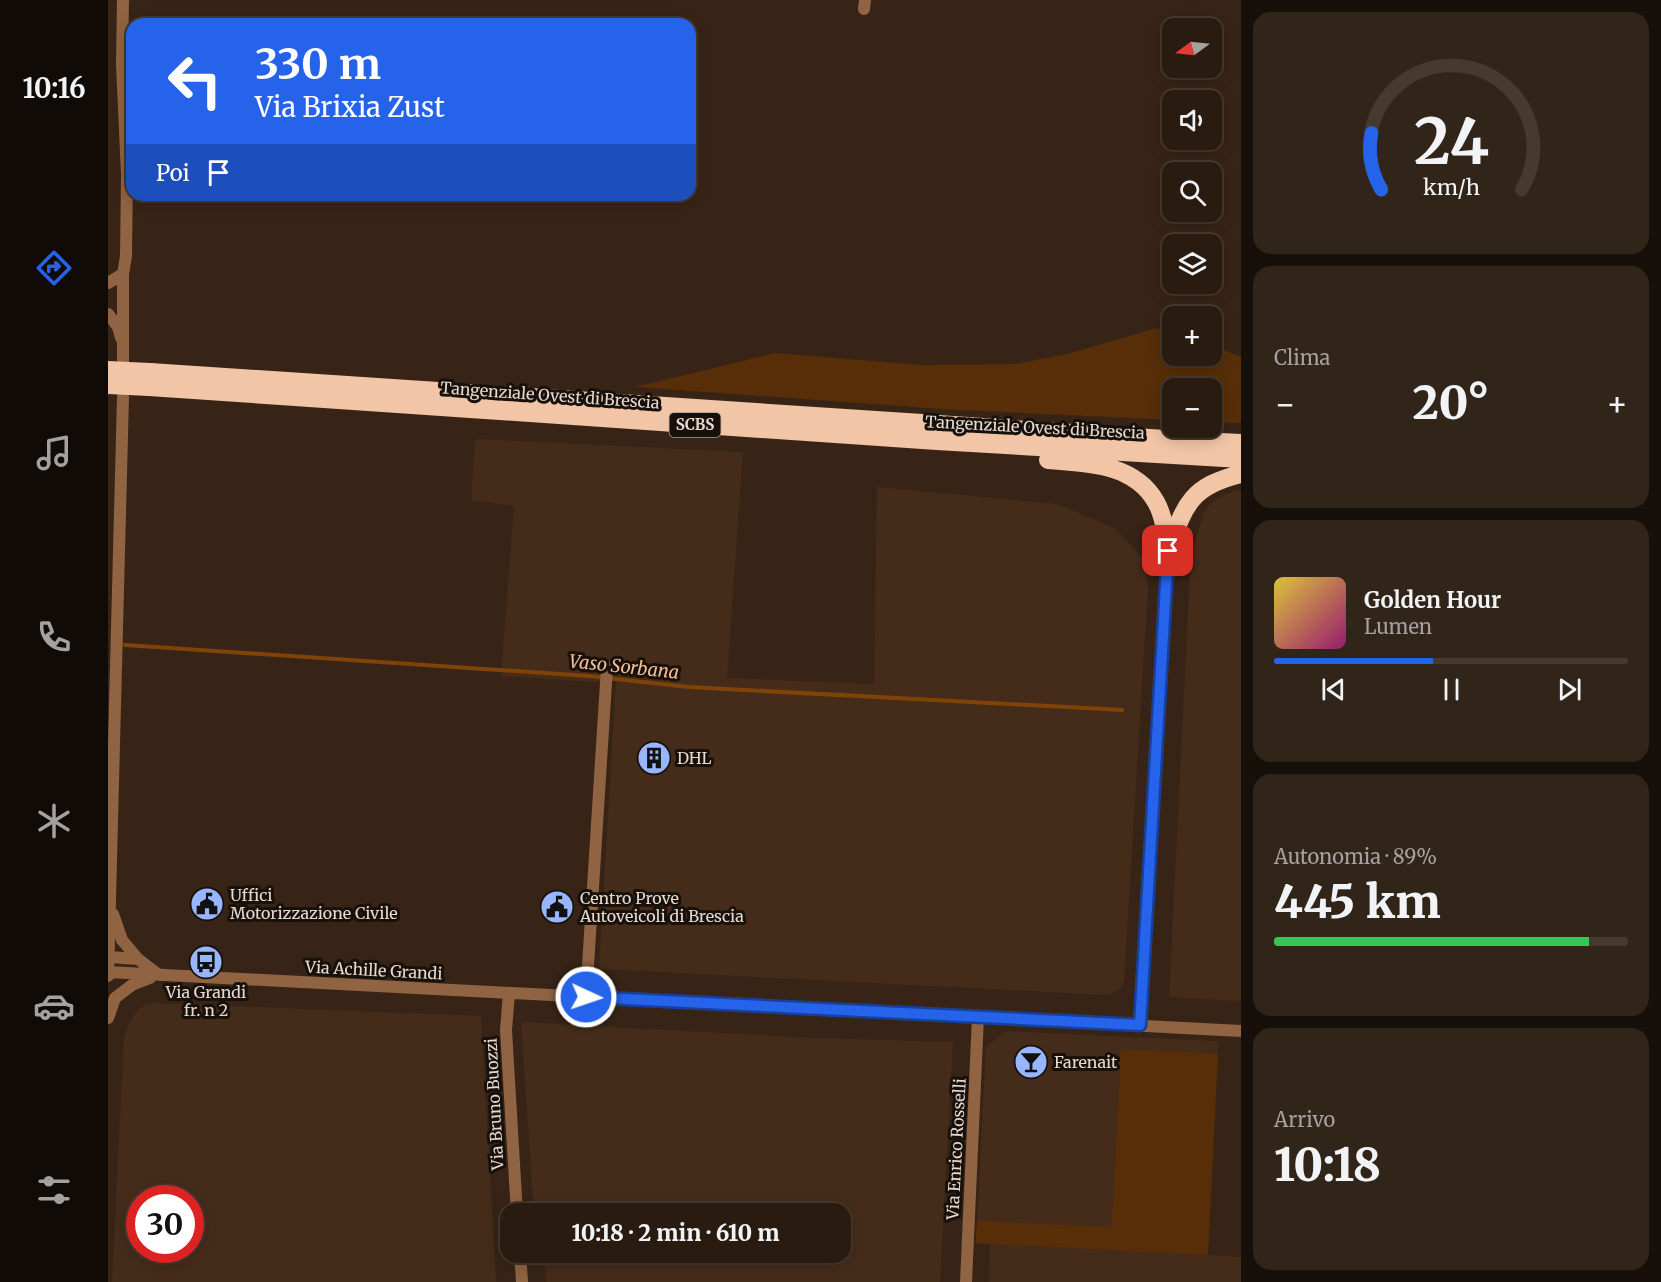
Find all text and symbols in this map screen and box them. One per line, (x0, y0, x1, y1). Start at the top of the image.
north arrow (1162, 18, 1222, 78)
map controls (1162, 18, 1222, 438)
text: 330 m (255, 38, 381, 90)
icon: left (156, 42, 234, 120)
text: 10:16 (22, 71, 86, 105)
text: Via Brixia Zust (255, 90, 445, 124)
button: sound (1162, 90, 1222, 150)
text: 24 (1413, 103, 1489, 181)
icon: arrive (202, 156, 235, 189)
text: Poi (156, 159, 190, 187)
button: search (1162, 162, 1222, 222)
text: km/h (1423, 174, 1479, 201)
button: layers (1162, 234, 1222, 294)
icon: directions (33, 247, 75, 289)
button: + (1162, 306, 1222, 366)
text: Clima (1274, 345, 1330, 370)
text: 20° (1413, 375, 1489, 431)
street label: Tangenziale Ovest di Brescia (440, 377, 661, 413)
button: − (1162, 378, 1222, 438)
text: − (1274, 384, 1296, 425)
text: + (1606, 384, 1628, 425)
street label: Tangenziale Ovest di Brescia (925, 411, 1146, 443)
road number: SCBS (670, 413, 720, 437)
icon: music (33, 432, 75, 474)
pin (1142, 525, 1193, 576)
icon: arrive (1151, 534, 1184, 567)
text: Golden Hour (1364, 586, 1501, 614)
text: Lumen (1364, 614, 1432, 639)
icon: phone (33, 616, 75, 658)
water label: Vaso Sorbana (568, 649, 680, 684)
icon: previous (1317, 673, 1350, 706)
icon: pause (1435, 673, 1468, 706)
icon: next (1553, 673, 1586, 706)
building icon: DHL (636, 740, 672, 776)
place label: DHL (677, 748, 712, 768)
icon: climate (33, 800, 75, 842)
text: Autonomia · 89% (1274, 844, 1437, 869)
text: 445 km (1274, 874, 1441, 930)
place label: Uffici Motorizzazione Civile (230, 885, 398, 923)
public building icon: Uffici Motorizzazione Civile (189, 886, 225, 922)
place label: Centro Prove Autoveicoli di Brescia (579, 888, 744, 926)
public building icon: Centro Prove Autoveicoli di Brescia (539, 889, 575, 925)
bus stop icon: Via Grandi fr. n 2 (188, 944, 224, 980)
street label: Via Achille Grandi (304, 956, 443, 984)
position arrow (554, 965, 618, 1029)
place label: Via Grandi fr. n 2 (165, 982, 246, 1020)
icon: car (33, 985, 75, 1027)
street label: Via Bruno Buozzi (481, 1038, 507, 1171)
bar icon: Farenait (1013, 1044, 1049, 1080)
place label: Farenait (1054, 1052, 1118, 1072)
street label: Via Enrico Rosselli (942, 1078, 970, 1221)
text: Arrivo (1274, 1107, 1335, 1132)
text: 10:18 (1274, 1137, 1381, 1193)
icon: filters (33, 1169, 75, 1211)
speed limit sign: 30 (126, 1185, 204, 1263)
text: 10:18 · 2 min · 610 m (571, 1219, 780, 1247)

